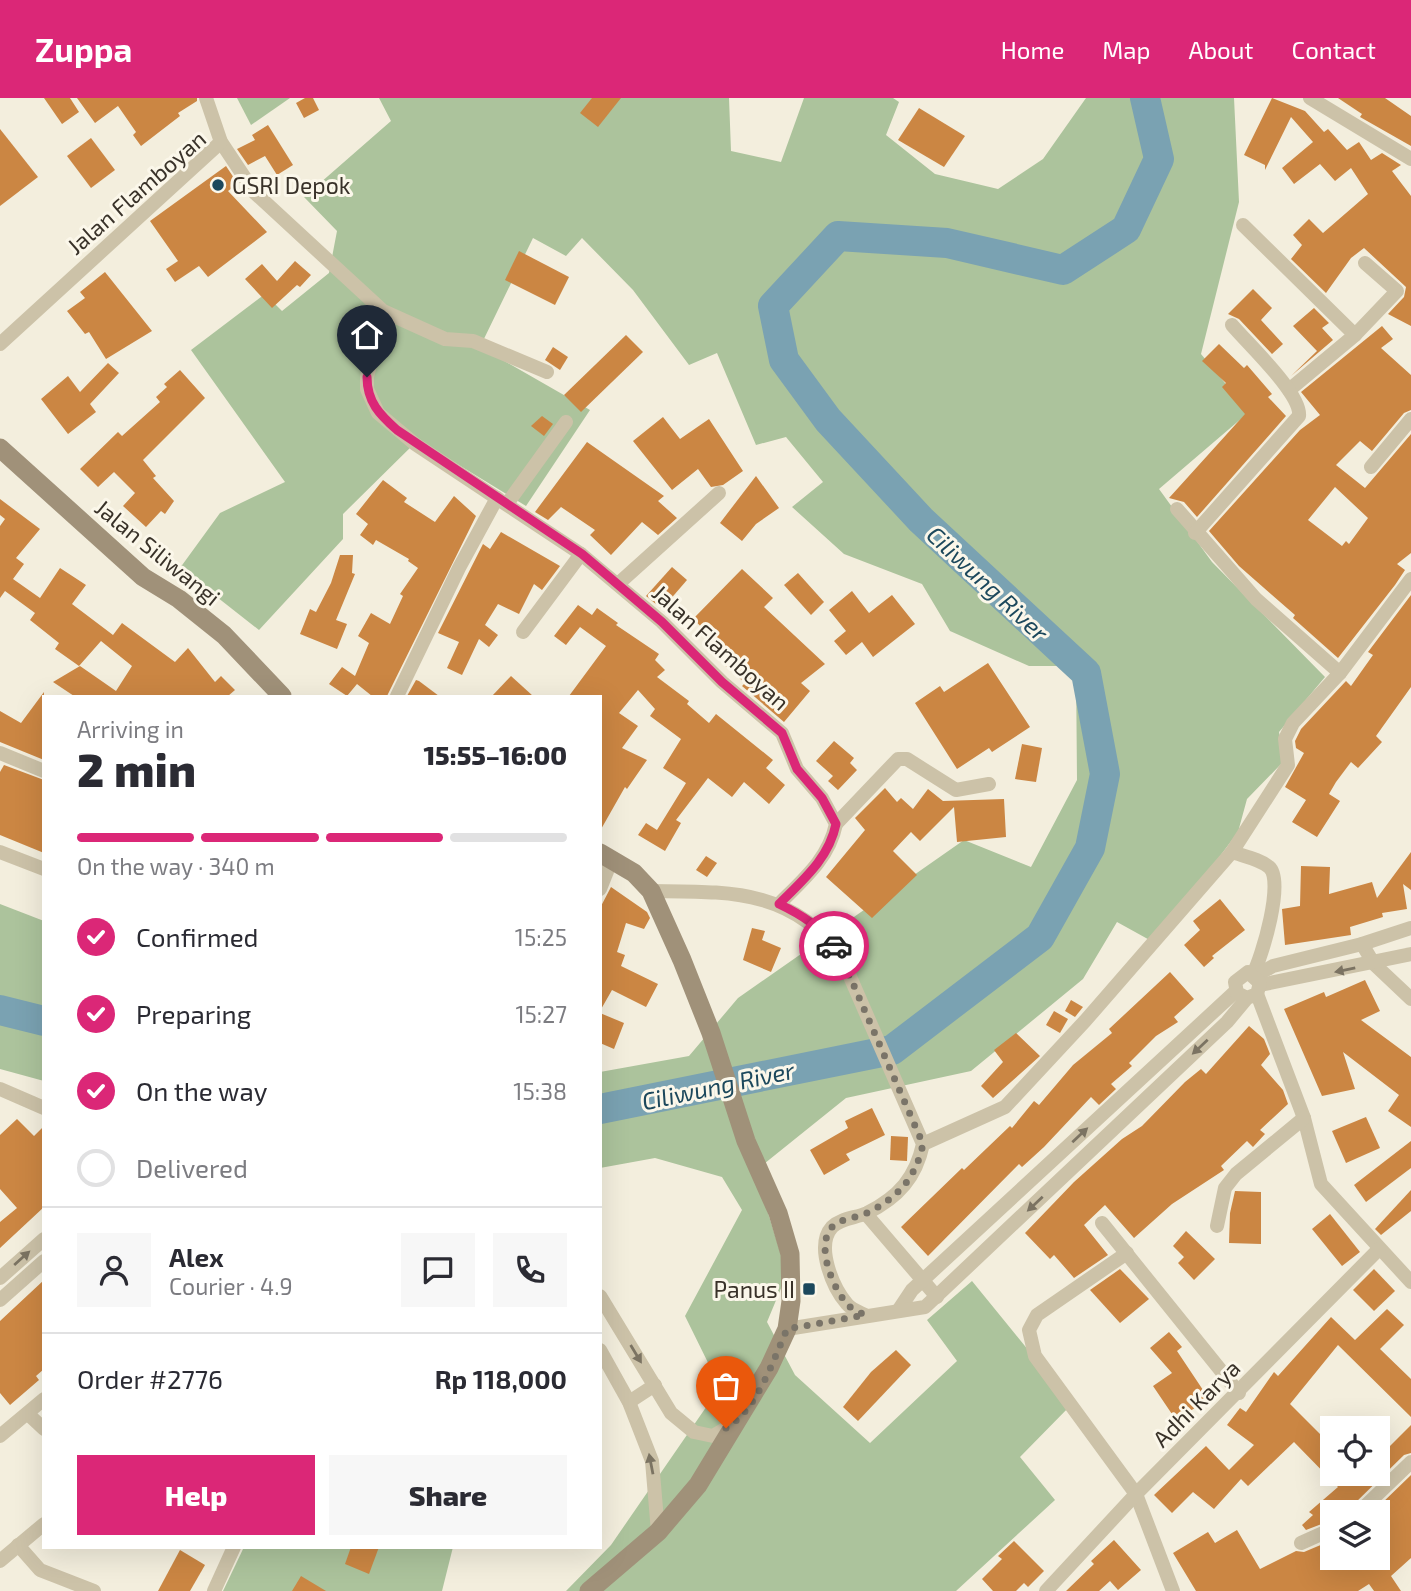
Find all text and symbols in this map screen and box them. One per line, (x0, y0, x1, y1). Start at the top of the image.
text: Zuppa (35, 29, 132, 69)
text: Home (1001, 35, 1064, 64)
text: Map (1102, 35, 1150, 64)
text: About (1188, 35, 1254, 64)
text: Contact (1292, 35, 1376, 64)
street label: Jalan Flamboyan (61, 124, 211, 260)
place label: GSRI Depok (232, 171, 351, 199)
marker: GSRI Depok (210, 177, 226, 193)
pin (337, 305, 397, 377)
icon: home (348, 316, 386, 354)
street label: Jalan Siliwangi (90, 493, 226, 611)
water label: Ciliwung River (921, 519, 1055, 647)
street label: Jalan Flamboyan (647, 578, 795, 716)
text: Arriving in (77, 715, 184, 743)
text: 15:55–16:00 (423, 739, 567, 770)
text: 2 min (77, 741, 196, 796)
text: On the way · 340 m (77, 852, 275, 880)
courier (799, 911, 869, 981)
icon: check (77, 918, 115, 956)
text: Confirmed (136, 921, 259, 952)
text: 15:25 (515, 923, 567, 951)
icon: car (815, 927, 853, 965)
one-way arrow (1334, 964, 1356, 975)
icon: check (77, 995, 115, 1033)
text: Preparing (136, 998, 251, 1029)
text: 15:27 (515, 1000, 567, 1028)
one-way arrow (1192, 1039, 1209, 1056)
water label: Ciliwung River (639, 1055, 797, 1115)
icon: check (77, 1072, 115, 1110)
text: On the way (136, 1075, 267, 1106)
text: 15:38 (513, 1077, 567, 1105)
one-way arrow (1071, 1127, 1088, 1143)
text: Delivered (136, 1152, 248, 1183)
one-way arrow (1027, 1195, 1044, 1211)
button: person (77, 1233, 151, 1307)
button: chat (401, 1233, 475, 1307)
button: phone (493, 1233, 567, 1307)
text: Alex (169, 1241, 224, 1272)
one-way arrow (13, 1251, 30, 1267)
text: Courier · 4.9 (169, 1272, 293, 1300)
place label: Panus II (714, 1275, 795, 1303)
marker: Panus II (801, 1281, 817, 1297)
one-way arrow (629, 1344, 642, 1364)
street label: Adhi Karya (1147, 1354, 1245, 1452)
pin (696, 1356, 756, 1428)
text: Order #2776 (77, 1363, 223, 1394)
text: Rp 118,000 (435, 1363, 567, 1394)
icon: bag (707, 1367, 745, 1405)
map controls (1320, 1416, 1390, 1570)
button: locate (1320, 1416, 1390, 1486)
one-way arrow (645, 1453, 656, 1475)
button: Help (77, 1455, 315, 1535)
button: Share (329, 1455, 567, 1535)
button: layers (1320, 1500, 1390, 1570)

